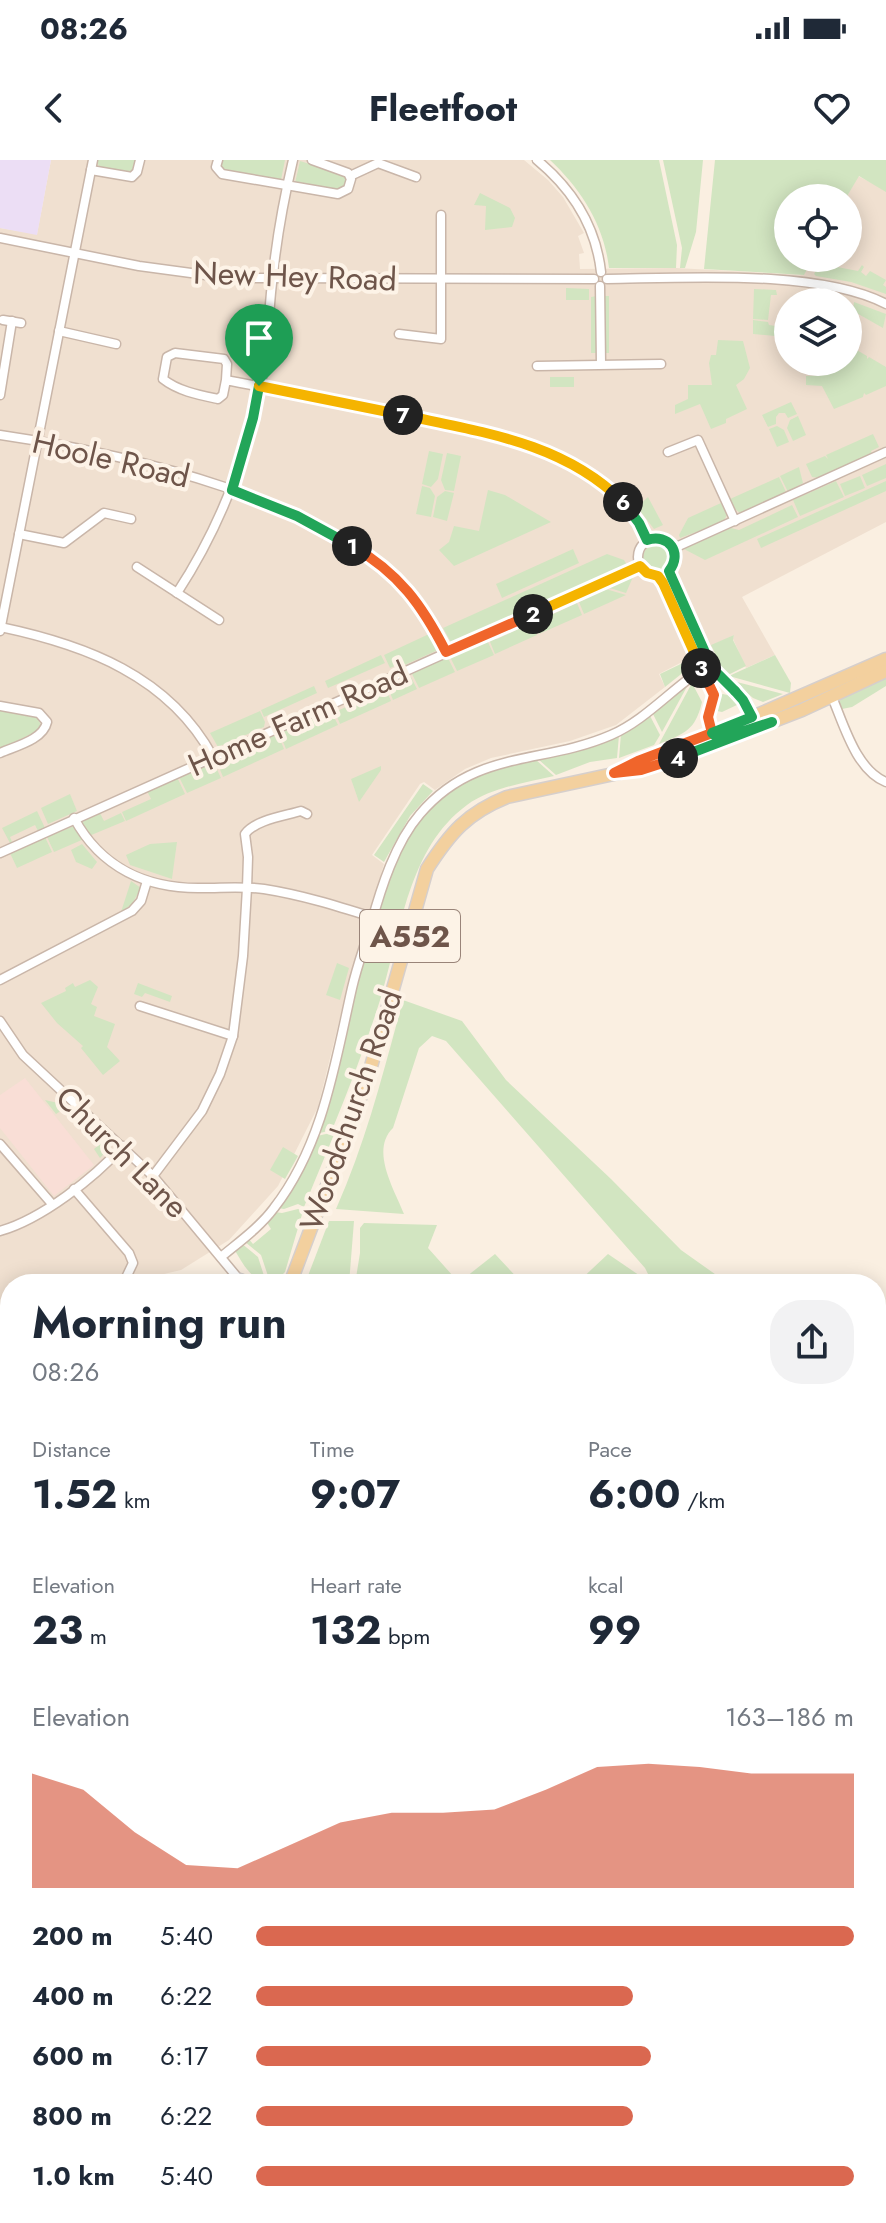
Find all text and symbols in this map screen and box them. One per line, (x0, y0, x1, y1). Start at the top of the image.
text: 08:26 (40, 7, 128, 50)
text: Fleetfoot (369, 82, 517, 134)
icon: back (32, 86, 76, 130)
icon: heart (810, 86, 854, 130)
map controls (774, 184, 862, 376)
button: locate (774, 184, 862, 272)
street label: New Hey Road (192, 249, 398, 303)
button: layers (774, 288, 862, 376)
pin (225, 304, 293, 386)
icon: arrive (237, 316, 281, 360)
pin: 7 (383, 395, 423, 435)
text: 7 (396, 399, 410, 431)
street label: Hoole Road (28, 419, 194, 499)
pin: 6 (603, 482, 643, 522)
text: 6 (616, 486, 630, 518)
pin: 1 (332, 526, 372, 566)
text: 1 (346, 530, 358, 562)
pin: 2 (513, 594, 553, 634)
text: 2 (526, 598, 540, 630)
pin: 3 (681, 648, 721, 688)
street label: Home Farm Road (181, 650, 415, 788)
text: 3 (694, 652, 708, 684)
pin: 4 (658, 738, 698, 778)
text: 4 (670, 742, 686, 774)
road number: A552 (360, 910, 460, 962)
street label: Woodchurch Road (288, 983, 414, 1237)
street label: Church Lane (45, 1075, 199, 1229)
text: Morning run (32, 1291, 287, 1355)
button: share (770, 1300, 854, 1384)
text: 08:26 (32, 1353, 99, 1391)
text: Distance (32, 1433, 111, 1465)
text: Time (310, 1433, 354, 1465)
text: Pace (588, 1433, 632, 1465)
text: 1.52 (32, 1465, 117, 1523)
text: 9:07 (310, 1465, 400, 1523)
text: 6:00 (588, 1465, 681, 1523)
text: km (117, 1484, 151, 1516)
text: /km (681, 1484, 725, 1516)
text: Elevation (32, 1569, 115, 1601)
text: Heart rate (310, 1569, 402, 1601)
text: kcal (588, 1569, 624, 1601)
text: 23 (32, 1601, 83, 1659)
text: 132 (310, 1601, 381, 1659)
text: 99 (588, 1601, 642, 1659)
text: m (83, 1620, 107, 1652)
text: bpm (381, 1620, 430, 1652)
text: Elevation (32, 1698, 130, 1736)
text: 163–186 m (725, 1698, 854, 1736)
text: 200 m (32, 1917, 113, 1955)
text: 5:40 (160, 1917, 213, 1955)
text: 400 m (32, 1977, 114, 2015)
text: 6:22 (160, 1977, 212, 2015)
text: 600 m (32, 2037, 113, 2075)
text: 6:17 (160, 2037, 208, 2075)
text: 800 m (32, 2097, 112, 2135)
text: 6:22 (160, 2097, 212, 2135)
text: 1.0 km (32, 2157, 115, 2195)
text: 5:40 (160, 2157, 213, 2195)

